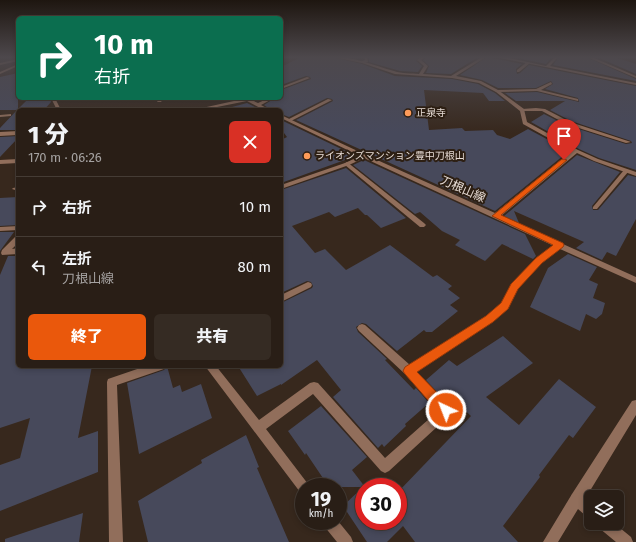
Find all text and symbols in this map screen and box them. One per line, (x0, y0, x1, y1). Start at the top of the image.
text: 10 m (94, 28, 154, 61)
icon: right (28, 32, 80, 84)
text: 右折 (94, 66, 130, 88)
place label: 正泉寺 (416, 107, 446, 119)
marker: 正泉寺 (403, 108, 413, 118)
pin (547, 119, 581, 160)
text: 1 分 (28, 121, 69, 149)
button: close (229, 121, 271, 163)
icon: arrive (553, 125, 575, 147)
text: 170 m · 06:26 (28, 150, 102, 165)
place label: ライオンズマンション豊中刀根山 (315, 150, 465, 162)
marker: ライオンズマンション豊中刀根山 (302, 151, 312, 161)
street label: 刀根山線 (438, 173, 488, 205)
icon: right (28, 196, 50, 218)
text: 10 m (239, 198, 271, 216)
text: 右折 (62, 199, 92, 217)
text: 左折 (62, 250, 92, 268)
icon: left (28, 256, 50, 278)
text: 80 m (238, 258, 271, 276)
text: 刀根山線 (62, 271, 114, 286)
button: 終了 (28, 314, 146, 360)
button: 共有 (154, 314, 271, 360)
position arrow (425, 389, 467, 431)
speed limit sign: 30 (355, 478, 407, 530)
text: 19 (311, 487, 331, 511)
map controls (584, 490, 624, 530)
button: layers (584, 490, 624, 530)
text: km/h (309, 508, 333, 520)

